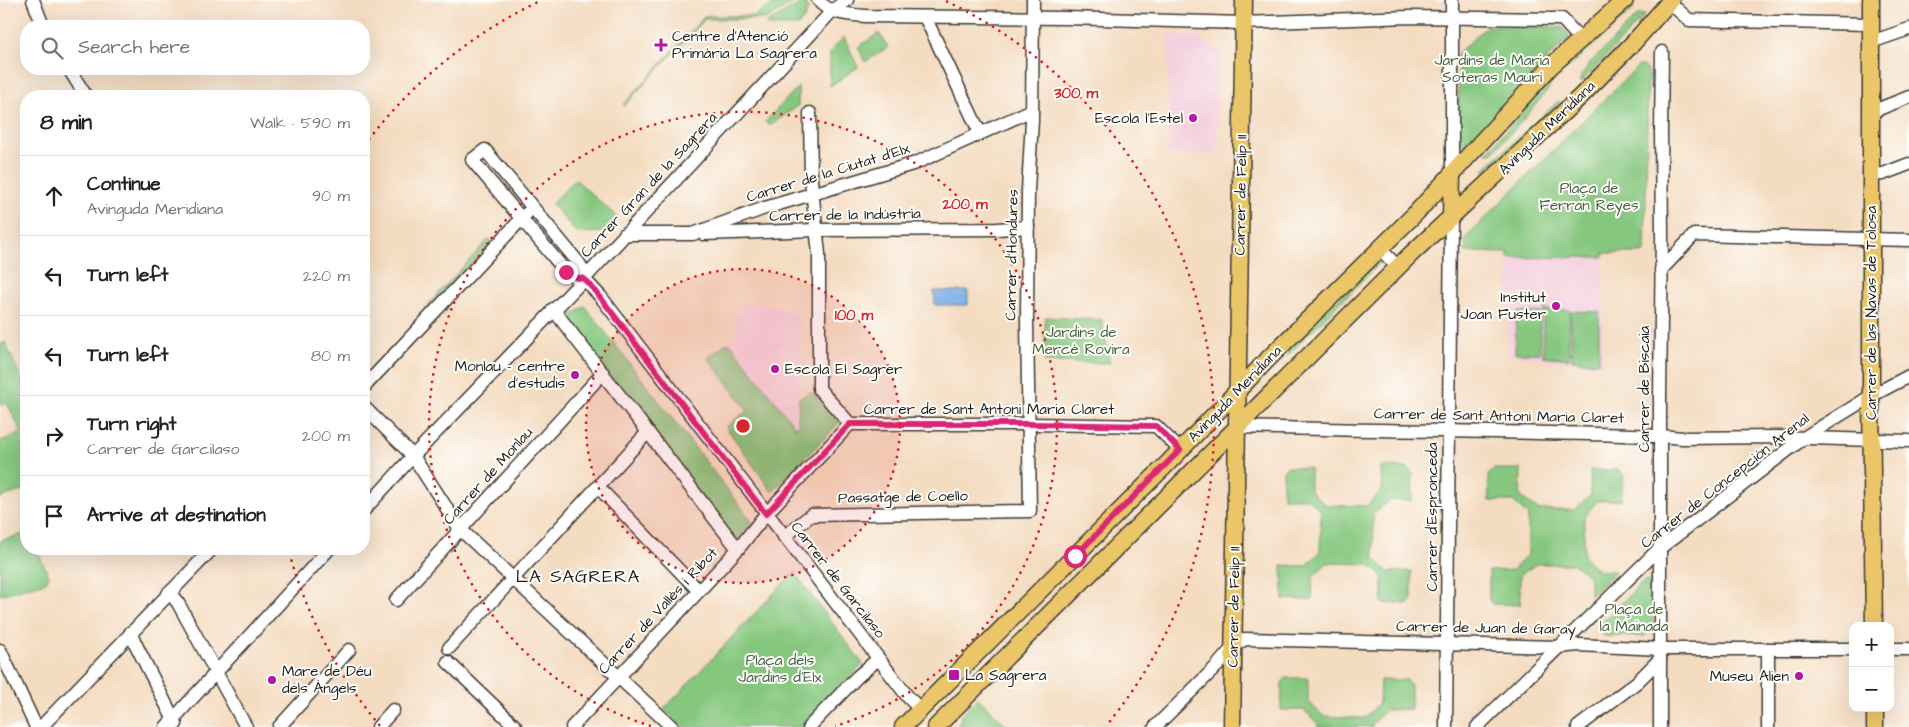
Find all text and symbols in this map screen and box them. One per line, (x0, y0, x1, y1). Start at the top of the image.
search box (20, 20, 370, 75)
place label: Centre d'Atenció Primària La Sagrera (672, 26, 817, 65)
icon: search (38, 34, 66, 62)
text: Search here (78, 34, 190, 61)
marker: Centre d'Atenció Primària La Sagrera (654, 38, 668, 52)
park label: Jardins de Maria Soteras Maurí (1435, 50, 1550, 88)
street label: Avinguda Meridiana (1494, 76, 1601, 181)
text: 300 m (1053, 83, 1098, 104)
street label: Carrer Gran de la Sagrera (576, 107, 723, 263)
text: 8 min (40, 108, 92, 137)
place label: Escola l'Estel (1095, 108, 1183, 129)
text: Walk · 590 m (250, 112, 350, 134)
marker: Escola l'Estel (1187, 112, 1199, 124)
street label: Carrer de Felip II (1229, 134, 1253, 256)
street label: Carrer de la Ciutat d'Elx (744, 138, 913, 208)
text: Continue (87, 171, 161, 198)
park label: Plaça de Ferran Reyes (1540, 178, 1639, 217)
icon: ahead (40, 182, 68, 210)
text: 90 m (312, 185, 350, 207)
street label: Carrer d'Hondures (1000, 189, 1024, 321)
text: 200 m (941, 194, 988, 215)
text: Avinguda Meridiana (87, 198, 223, 220)
street label: Carrer de la Indústria (769, 203, 921, 227)
street label: Carrer de las Navas de Tolosa (1861, 206, 1882, 420)
route end (555, 261, 578, 284)
icon: left (40, 262, 68, 290)
text: Turn left (87, 262, 168, 289)
text: 220 m (303, 265, 350, 287)
place label: Institut Joan Fuster (1460, 287, 1546, 325)
marker: Institut Joan Fuster (1550, 300, 1562, 312)
text: 100 m (835, 305, 874, 326)
park label: Jardins de Mercè Rovira (1032, 322, 1130, 360)
street label: Carrer de Biscaia (1634, 325, 1655, 452)
street label: Avinguda Meridiana (1183, 341, 1288, 448)
icon: left (40, 342, 68, 370)
text: Turn left (87, 342, 168, 369)
text: 80 m (311, 345, 350, 367)
place label: Monlau - centre d'estudis (455, 356, 565, 394)
place label: Escola El Sagrer (785, 359, 902, 381)
marker: Escola El Sagrer (769, 363, 781, 375)
marker: Monlau - centre d'estudis (569, 369, 581, 381)
street label: Carrer de Sant Antoni Maria Claret (864, 399, 1114, 420)
street label: Carrer de Sant Antoni Maria Claret (1374, 403, 1624, 429)
street label: Carrer de Concepción Arenal (1636, 408, 1814, 554)
text: Turn right (87, 411, 176, 438)
centre of rings (734, 417, 752, 435)
icon: right (40, 422, 68, 450)
street label: Carrer de Monlau (438, 422, 538, 529)
text: 200 m (302, 425, 350, 447)
text: Carrer de Garcilaso (87, 438, 240, 460)
street label: Carrer d'Espronceda (1422, 442, 1443, 592)
street label: Passatge de Coello (838, 485, 969, 510)
icon: arrive (40, 502, 68, 530)
text: Arrive at destination (87, 502, 266, 529)
street label: Carrer de Garcilaso (786, 517, 891, 643)
street label: Carrer de Vallès i Ribot (594, 543, 722, 679)
route start (1064, 545, 1087, 568)
street label: Carrer de Felip II (1222, 546, 1246, 668)
district label: LA SAGRERA (516, 564, 640, 589)
park label: Plaça de la Mainada (1600, 599, 1669, 637)
street label: Carrer de Juan de Garay (1396, 616, 1576, 641)
map controls (1849, 622, 1894, 712)
button: + (1849, 622, 1894, 667)
park label: Plaça dels Jardins d'Elx (738, 650, 823, 688)
place label: Mare de Déu dels Àngels (282, 661, 372, 700)
place label: La Sagrera (965, 665, 1047, 687)
place label: Museu Alien (1710, 666, 1789, 687)
button: − (1849, 667, 1894, 712)
marker: La Sagrera (947, 668, 961, 682)
marker: Museu Alien (1793, 670, 1805, 682)
marker: Mare de Déu dels Àngels (266, 674, 278, 686)

